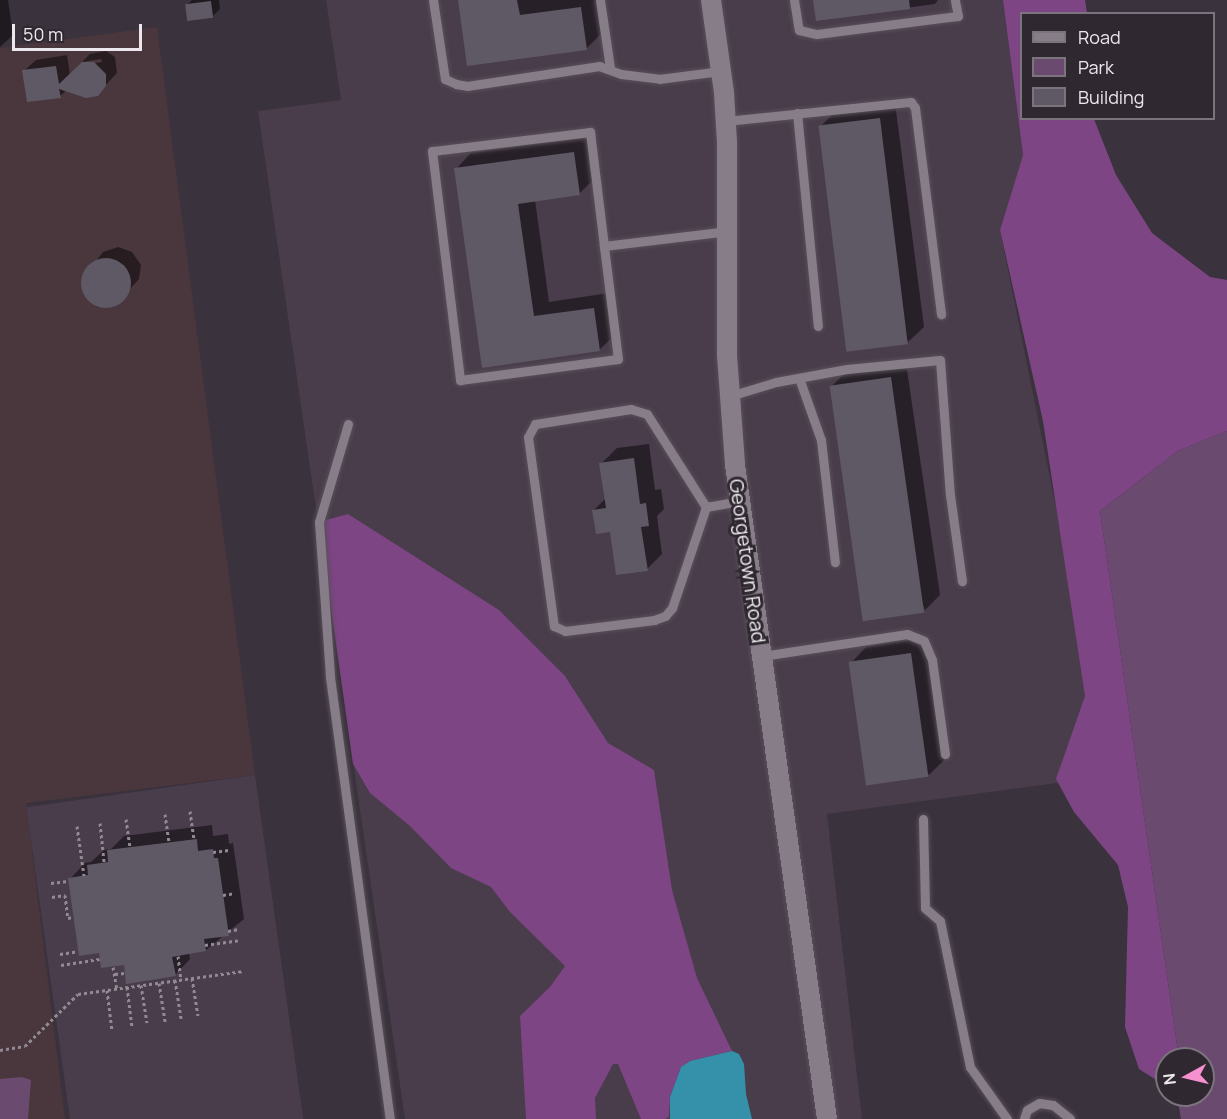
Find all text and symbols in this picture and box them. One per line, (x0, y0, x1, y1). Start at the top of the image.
scale bar (15, 12, 146, 50)
legend (1020, 12, 1215, 120)
text: 50 m (23, 22, 63, 46)
text: Road (1078, 25, 1121, 49)
text: Park (1078, 55, 1114, 79)
text: Building (1078, 85, 1144, 109)
street label: Georgetown Road (725, 477, 771, 645)
north arrow (1155, 1047, 1215, 1107)
text: N (1157, 1072, 1181, 1086)

